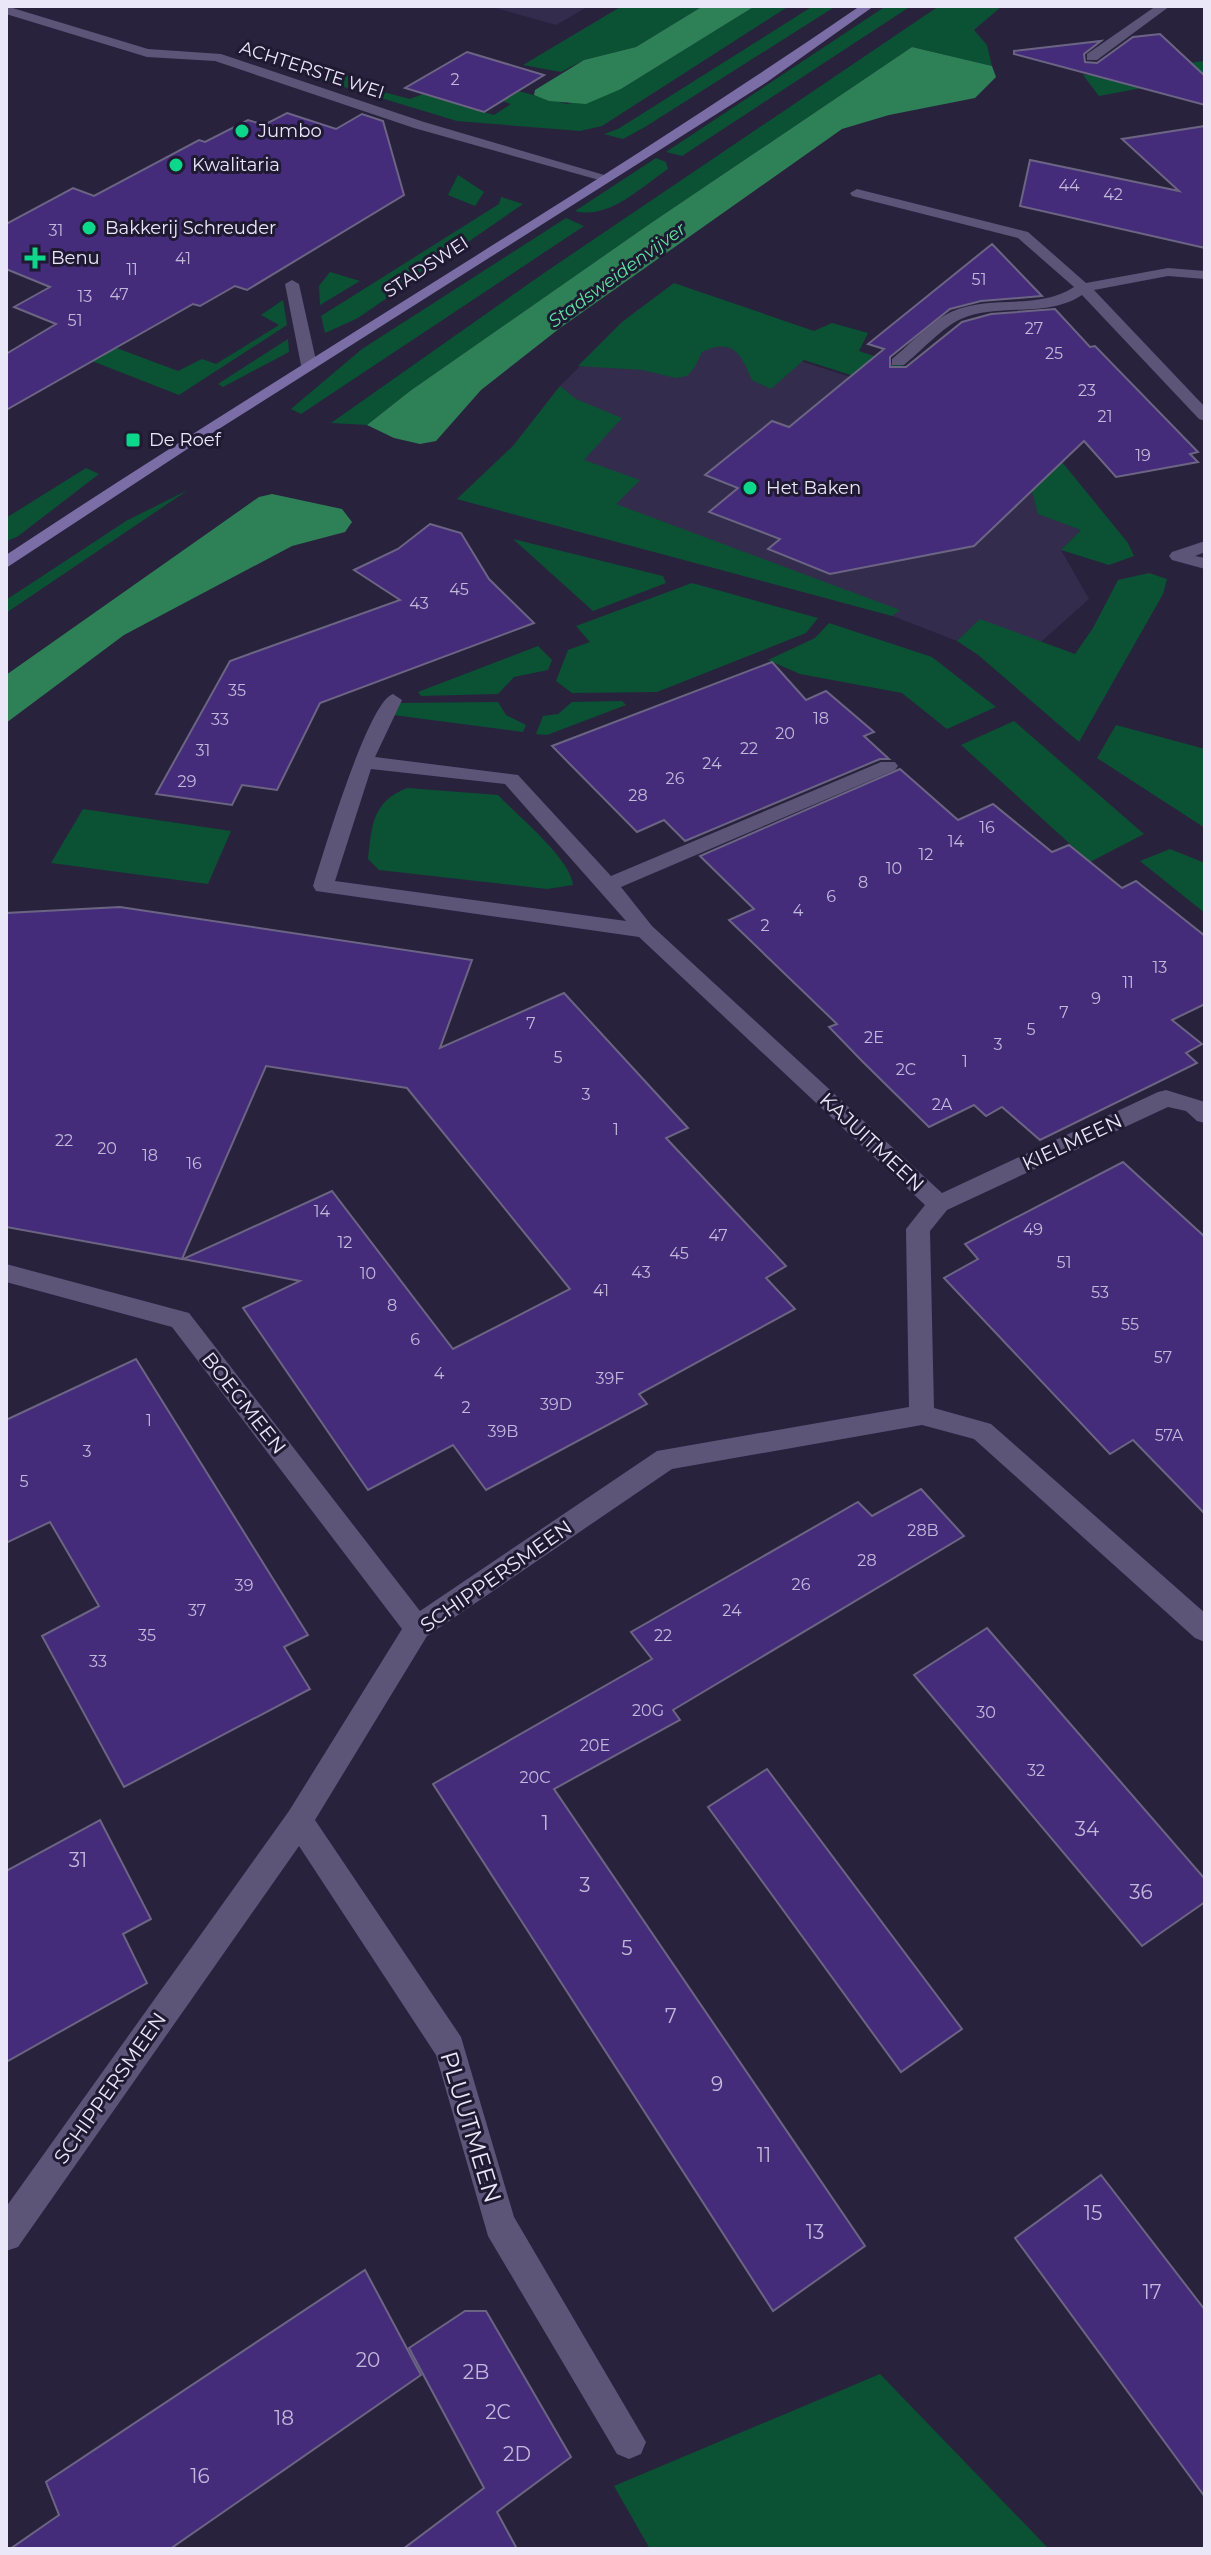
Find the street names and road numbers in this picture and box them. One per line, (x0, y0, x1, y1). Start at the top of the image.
street label: ACHTERSTE WEI (237, 36, 387, 104)
street label: STADSWEI (379, 231, 473, 303)
street label: KAJUITMEEN (815, 1088, 929, 1196)
street label: KIELMEEN (1018, 1108, 1126, 1176)
street label: BOEGMEEN (197, 1347, 291, 1459)
street label: SCHIPPERSMEEN (416, 1515, 576, 1637)
street label: SCHIPPERSMEEN (49, 2008, 171, 2168)
street label: PLUUTMEEN (434, 2048, 508, 2206)

